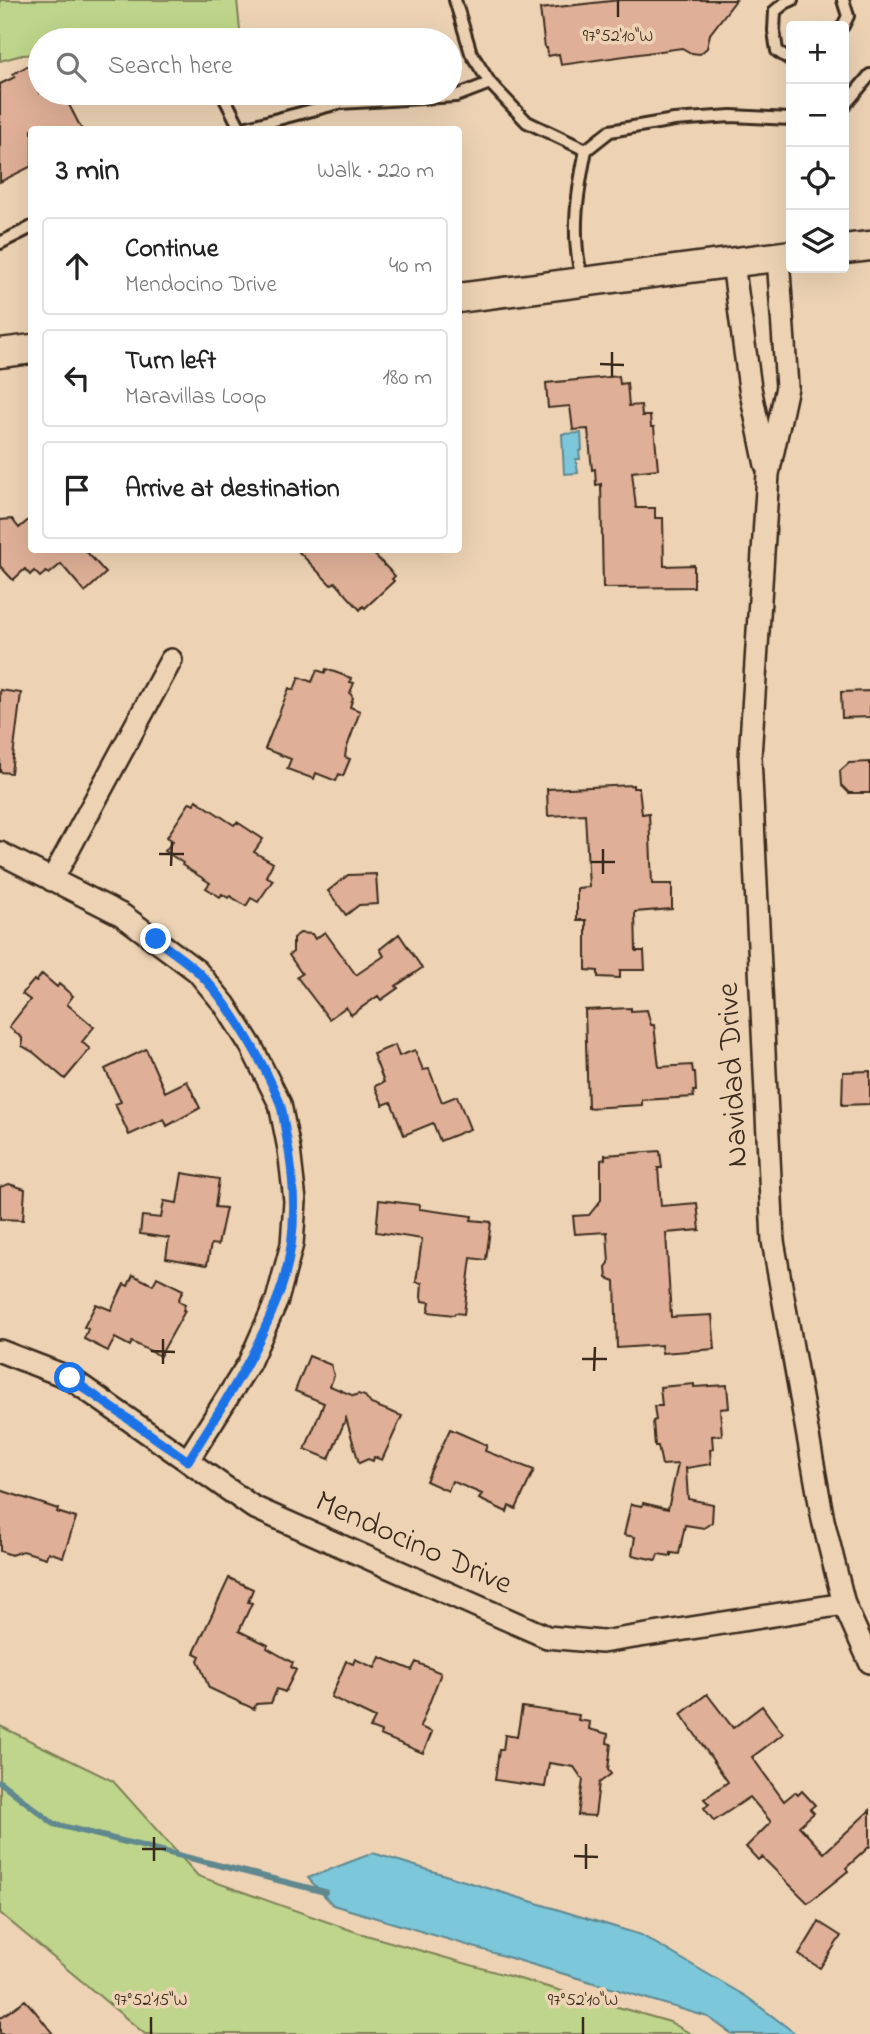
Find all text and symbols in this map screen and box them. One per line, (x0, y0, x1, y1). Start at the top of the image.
map controls (786, 21, 849, 273)
button: + (786, 21, 849, 84)
text: 97°52'10"W (583, 24, 653, 50)
search box (28, 28, 462, 105)
icon: search (52, 48, 90, 86)
text: Search here (108, 48, 233, 86)
button: − (786, 84, 849, 147)
button: locate (786, 147, 849, 210)
text: 3 min (56, 150, 119, 194)
text: Walk · 220 m (317, 155, 434, 188)
button: layers (786, 210, 849, 273)
text: Continue (125, 231, 218, 269)
icon: ahead (58, 247, 96, 285)
text: 40 m (389, 250, 432, 283)
text: Mendocino Drive (125, 269, 277, 302)
text: Turn left (125, 343, 216, 381)
icon: left (58, 359, 96, 397)
text: 180 m (383, 362, 432, 395)
text: Maravillas Loop (125, 381, 267, 414)
icon: arrive (58, 471, 96, 509)
text: Arrive at destination (125, 471, 340, 509)
route end (140, 923, 171, 954)
street label: Navidad Drive (706, 981, 762, 1169)
route start (54, 1362, 85, 1393)
street label: Mendocino Drive (307, 1480, 520, 1609)
text: 97°52'15"W (115, 1988, 188, 2014)
text: 97°52'10"W (548, 1988, 618, 2014)

